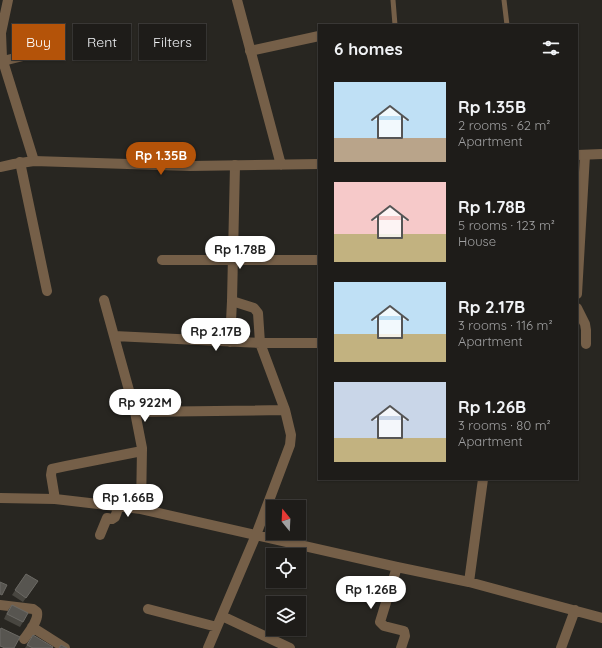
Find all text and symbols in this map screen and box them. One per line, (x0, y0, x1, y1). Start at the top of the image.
chip: Buy (12, 24, 65, 60)
chip: Rent (73, 24, 131, 60)
chip: Filters (139, 24, 206, 60)
icon: filters (540, 37, 562, 59)
text: 6 homes (334, 38, 403, 59)
text: Rp 1.35B (458, 96, 526, 117)
icon: home (366, 98, 414, 146)
text: 2 rooms · 62 m² (458, 117, 550, 133)
text: Apartment (458, 133, 523, 149)
pin: Rp 1.35B (120, 142, 202, 176)
text: Rp 1.35B (135, 147, 187, 163)
text: Rp 1.78B (458, 196, 526, 217)
icon: home (366, 198, 414, 246)
text: 5 rooms · 123 m² (458, 217, 555, 233)
text: House (458, 233, 496, 249)
pin: Rp 1.78B (199, 236, 281, 270)
text: Rp 1.78B (214, 241, 266, 257)
text: Rp 2.17B (458, 296, 525, 317)
icon: home (366, 298, 414, 346)
text: 3 rooms · 116 m² (458, 317, 553, 333)
pin: Rp 2.17B (175, 318, 257, 352)
text: Rp 2.17B (190, 323, 242, 339)
text: Apartment (458, 333, 523, 349)
pin: Rp 922M (108, 389, 182, 423)
text: Rp 922M (118, 394, 172, 410)
text: Rp 1.26B (458, 396, 526, 417)
icon: home (366, 398, 414, 446)
text: 3 rooms · 80 m² (458, 417, 551, 433)
text: Apartment (458, 433, 523, 449)
pin: Rp 1.66B (87, 484, 169, 518)
text: Rp 1.66B (102, 489, 154, 505)
north arrow (266, 500, 306, 540)
map controls (266, 500, 306, 636)
button: locate (266, 548, 306, 588)
pin: Rp 1.26B (330, 576, 412, 610)
text: Rp 1.26B (345, 581, 397, 597)
button: layers (266, 596, 306, 636)

